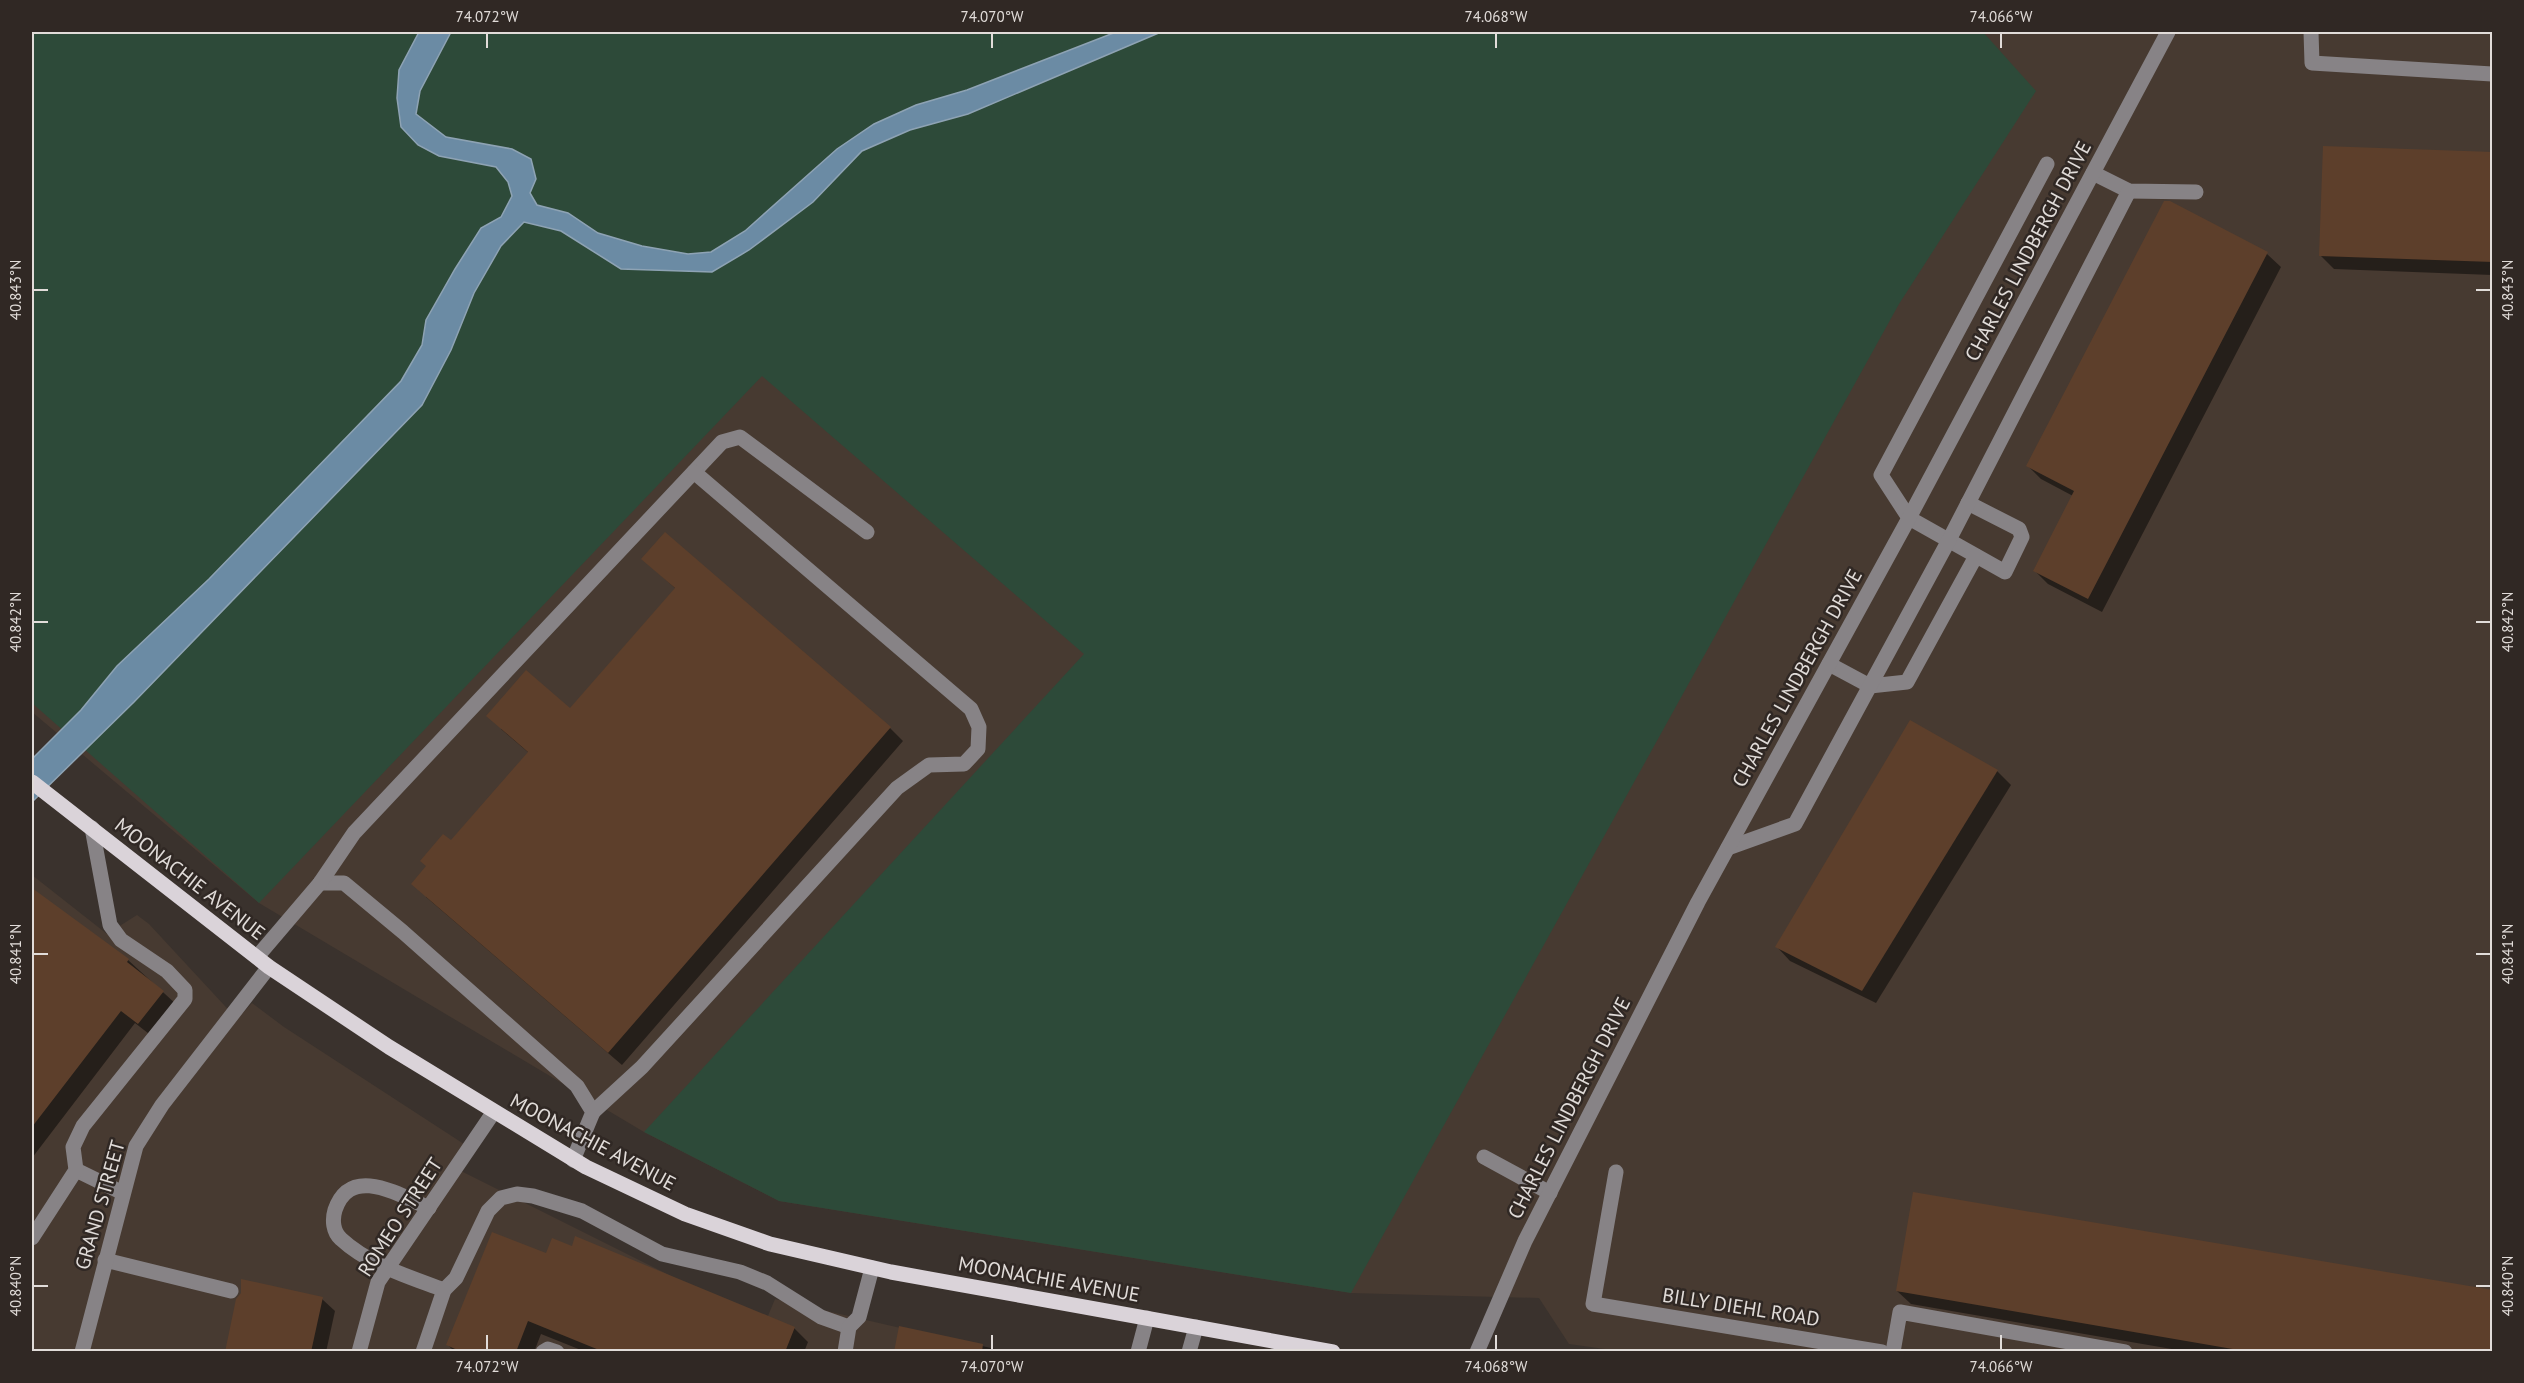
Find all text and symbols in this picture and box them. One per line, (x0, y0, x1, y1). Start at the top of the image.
text: 74.072°W (456, 7, 519, 26)
text: 74.070°W (961, 7, 1024, 26)
text: 74.068°W (1465, 7, 1528, 26)
text: 74.066°W (1970, 7, 2033, 26)
street label: CHARLES LINDBERGH DRIVE (1959, 137, 2097, 365)
text: 40.843°N (6, 260, 25, 320)
text: 40.843°N (2498, 260, 2517, 320)
street label: CHARLES LINDBERGH DRIVE (1726, 564, 1868, 792)
text: 40.842°N (6, 592, 25, 652)
text: 40.842°N (2498, 592, 2517, 652)
street label: MOONACHIE AVENUE (109, 812, 271, 946)
text: 40.841°N (6, 924, 25, 984)
text: 40.841°N (2498, 924, 2517, 984)
street label: CHARLES LINDBERGH DRIVE (1502, 993, 1636, 1223)
street label: MOONACHIE AVENUE (506, 1087, 680, 1197)
street label: GRAND STREET (69, 1137, 131, 1273)
street label: ROMEO STREET (352, 1153, 448, 1281)
street label: MOONACHIE AVENUE (956, 1250, 1142, 1308)
text: 40.840°N (6, 1256, 25, 1316)
text: 40.840°N (2498, 1256, 2517, 1316)
street label: BILLY DIEHL ROAD (1660, 1282, 1822, 1332)
text: 74.072°W (456, 1357, 519, 1376)
text: 74.070°W (961, 1357, 1024, 1376)
text: 74.068°W (1465, 1357, 1528, 1376)
text: 74.066°W (1970, 1357, 2033, 1376)

